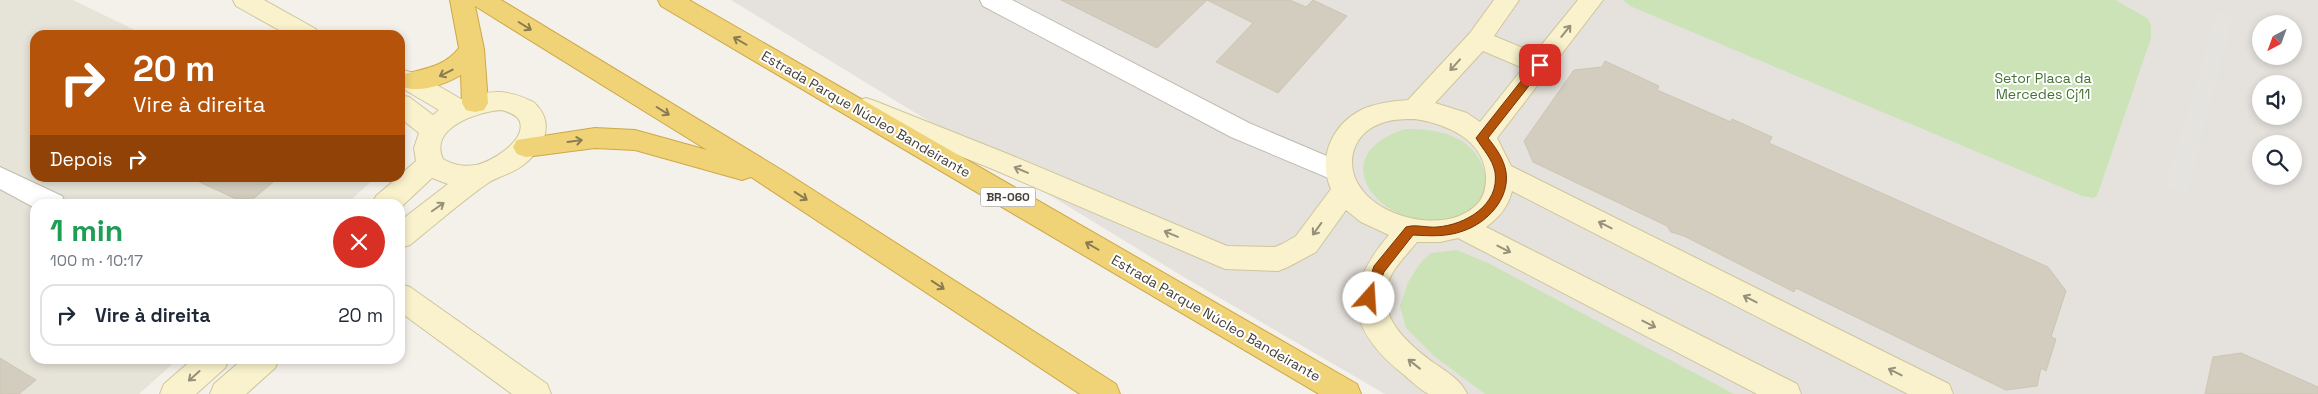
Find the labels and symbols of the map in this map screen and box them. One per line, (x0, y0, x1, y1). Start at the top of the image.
north arrow (2252, 15, 2302, 65)
one-way arrow (517, 21, 531, 31)
one-way arrow (1561, 25, 1572, 38)
one-way arrow (734, 35, 748, 45)
pin (1519, 44, 1561, 86)
street label: Estrada Parque Núcleo Bandeirante (758, 47, 974, 181)
one-way arrow (1449, 59, 1461, 72)
one-way arrow (438, 68, 453, 78)
park label: Setor Placa da Mercedes Cj11 (1994, 69, 2092, 103)
one-way arrow (656, 106, 670, 116)
one-way arrow (566, 135, 582, 145)
one-way arrow (1014, 165, 1029, 174)
road number: BR-060 (980, 188, 1036, 206)
one-way arrow (794, 192, 808, 202)
one-way arrow (431, 202, 445, 212)
one-way arrow (1598, 220, 1613, 230)
one-way arrow (1312, 222, 1322, 236)
one-way arrow (1164, 229, 1179, 238)
one-way arrow (1086, 241, 1100, 251)
one-way arrow (1497, 244, 1512, 254)
street label: Estrada Parque Núcleo Bandeirante (1108, 251, 1324, 385)
position arrow (1342, 271, 1394, 323)
one-way arrow (930, 280, 944, 290)
one-way arrow (1743, 294, 1758, 303)
one-way arrow (1641, 320, 1656, 329)
one-way arrow (1407, 359, 1420, 370)
one-way arrow (1888, 367, 1903, 376)
one-way arrow (188, 371, 201, 382)

